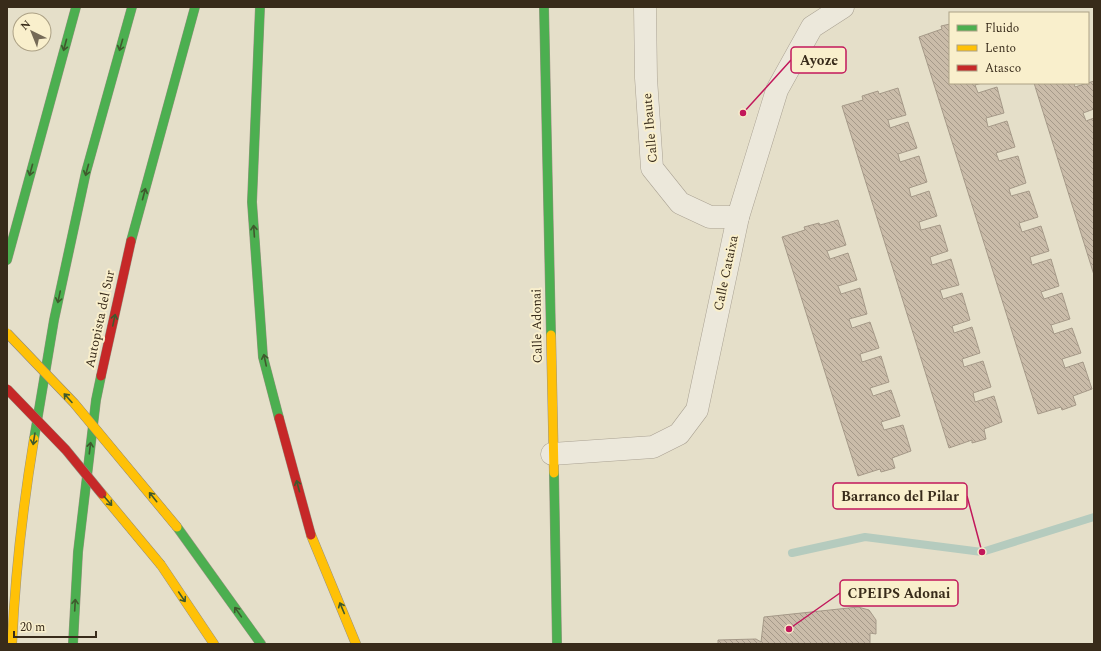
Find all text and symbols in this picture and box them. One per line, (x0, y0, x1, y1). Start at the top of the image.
north arrow (12, 12, 52, 52)
legend (949, 12, 1089, 84)
text: N (16, 16, 35, 34)
text: Fluido (985, 19, 1019, 38)
one-way arrow (61, 38, 69, 51)
one-way arrow (117, 38, 125, 51)
text: Lento (985, 39, 1016, 58)
callout: Ayoze (791, 47, 846, 73)
text: Ayoze (800, 50, 838, 71)
text: Atasco (985, 59, 1021, 78)
street label: Calle Ibaute (637, 92, 663, 164)
one-way arrow (27, 163, 34, 176)
one-way arrow (82, 163, 90, 176)
one-way arrow (141, 187, 148, 200)
one-way arrow (251, 225, 258, 238)
street label: Calle Cataixa (708, 233, 744, 313)
street label: Autopista del Sur (80, 268, 120, 370)
street label: Calle Adonai (526, 289, 548, 363)
one-way arrow (55, 290, 63, 303)
one-way arrow (110, 314, 118, 327)
one-way arrow (260, 354, 268, 367)
one-way arrow (64, 392, 73, 403)
one-way arrow (30, 432, 38, 445)
one-way arrow (87, 442, 94, 455)
one-way arrow (294, 480, 301, 493)
callout: Barranco del Pilar (833, 483, 967, 509)
text: Barranco del Pilar (841, 486, 959, 507)
one-way arrow (148, 491, 157, 502)
one-way arrow (104, 496, 112, 507)
callout: CPEIPS Adonai (840, 580, 958, 606)
text: CPEIPS Adonai (848, 583, 951, 604)
one-way arrow (178, 591, 186, 602)
one-way arrow (71, 599, 79, 612)
one-way arrow (337, 602, 345, 614)
one-way arrow (234, 607, 242, 618)
scale bar (14, 613, 96, 639)
text: 20 m (20, 618, 45, 637)

